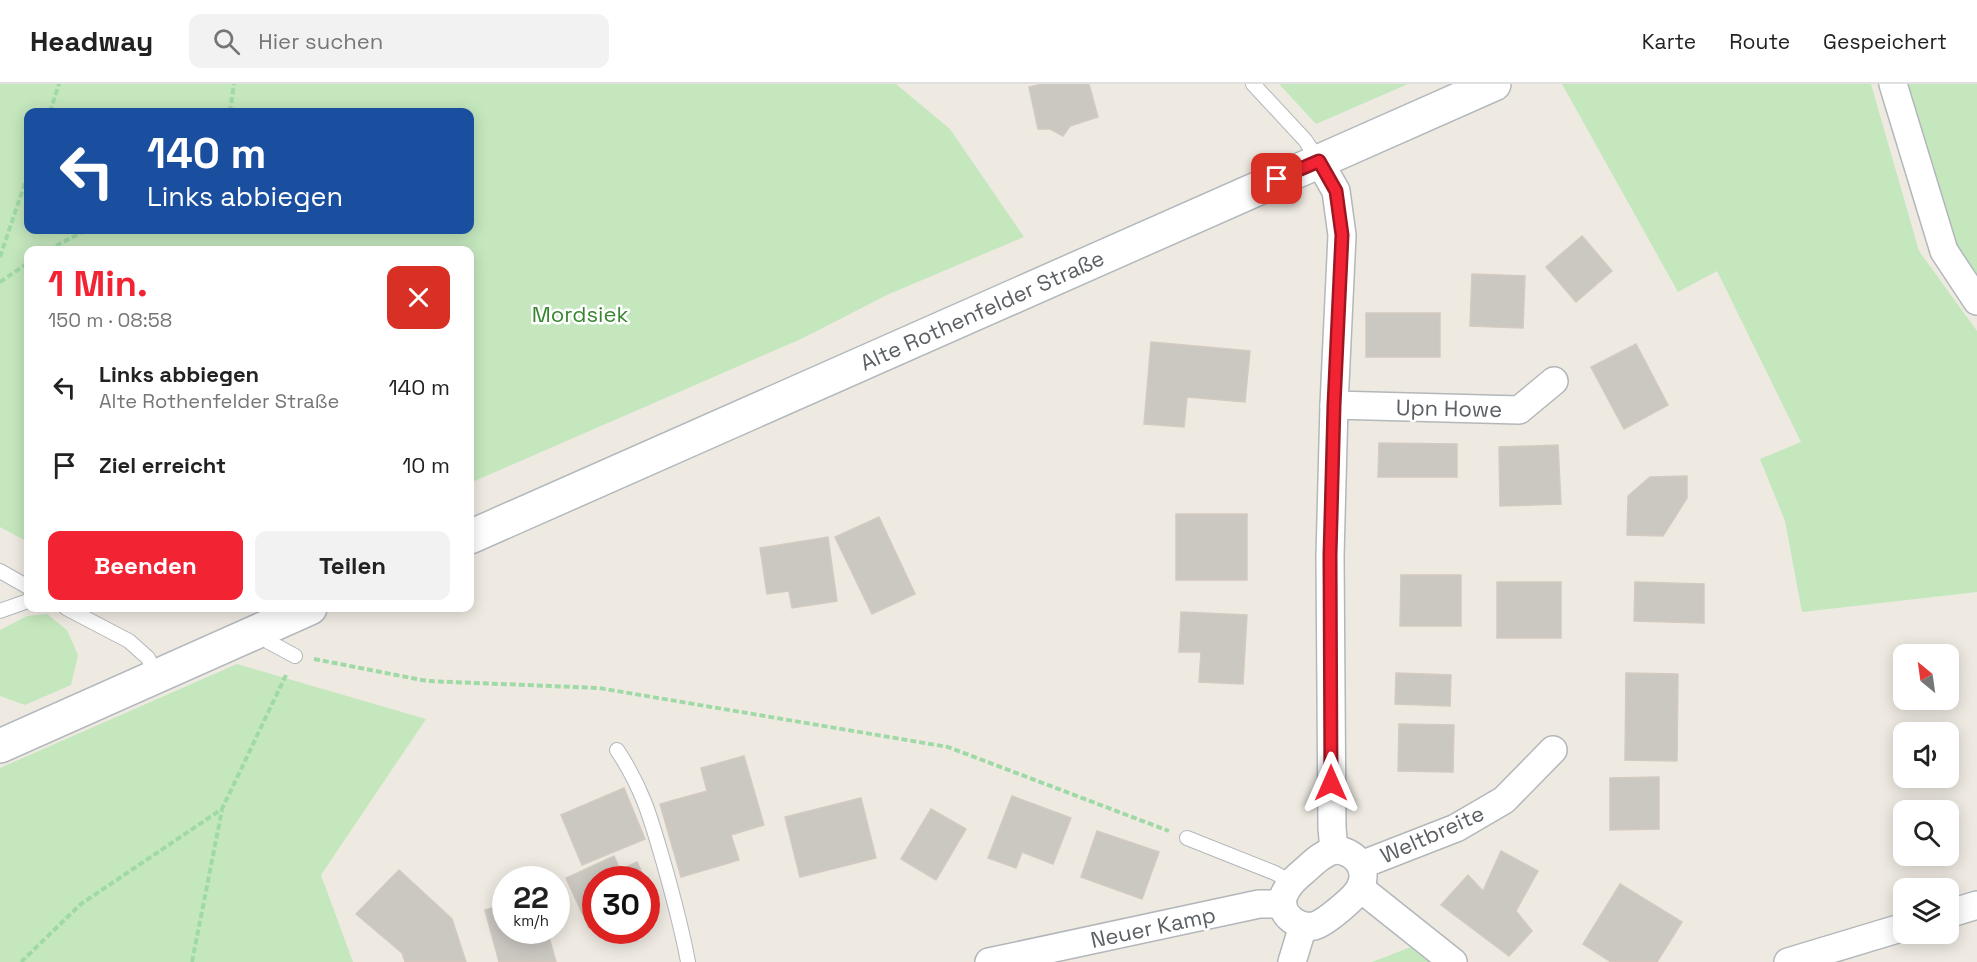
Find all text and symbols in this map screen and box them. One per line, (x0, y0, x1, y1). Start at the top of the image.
search box (189, 14, 609, 68)
text: Headway (30, 23, 153, 59)
icon: search (210, 25, 243, 58)
text: Hier suchen (258, 27, 383, 55)
text: Karte (1642, 28, 1696, 55)
text: Route (1729, 28, 1790, 55)
text: Gespeichert (1823, 28, 1947, 55)
text: 140 m (147, 127, 266, 180)
icon: left (48, 132, 126, 210)
pin (1251, 153, 1302, 204)
icon: arrive (1260, 162, 1293, 195)
text: Links abbiegen (147, 179, 343, 214)
street label: Alte Rothenfelder Straße (856, 243, 1108, 377)
text: 1 Min. (48, 261, 148, 307)
button: close (387, 266, 450, 329)
park label: Mordsiek (532, 300, 628, 328)
text: 150 m · 08:58 (48, 307, 172, 333)
text: Links abbiegen (99, 360, 259, 388)
icon: left (48, 371, 81, 404)
text: 140 m (388, 373, 450, 401)
text: Alte Rothenfelder Straße (99, 388, 339, 414)
street label: Upn Howe (1396, 393, 1502, 423)
icon: arrive (48, 449, 81, 482)
text: Ziel erreicht (99, 451, 226, 479)
text: 10 m (402, 451, 450, 479)
button: Beenden (48, 531, 243, 600)
button: Teilen (255, 531, 450, 600)
north arrow (1893, 644, 1959, 710)
map controls (1893, 644, 1959, 944)
button: sound (1893, 722, 1959, 788)
position arrow (1299, 751, 1363, 815)
street label: Weltbreite (1376, 799, 1488, 869)
button: search (1893, 800, 1959, 866)
speed limit sign: 30 (582, 866, 660, 944)
text: 22 (513, 878, 549, 917)
button: layers (1893, 878, 1959, 944)
street label: Neuer Kamp (1088, 900, 1218, 954)
text: km/h (513, 911, 549, 930)

